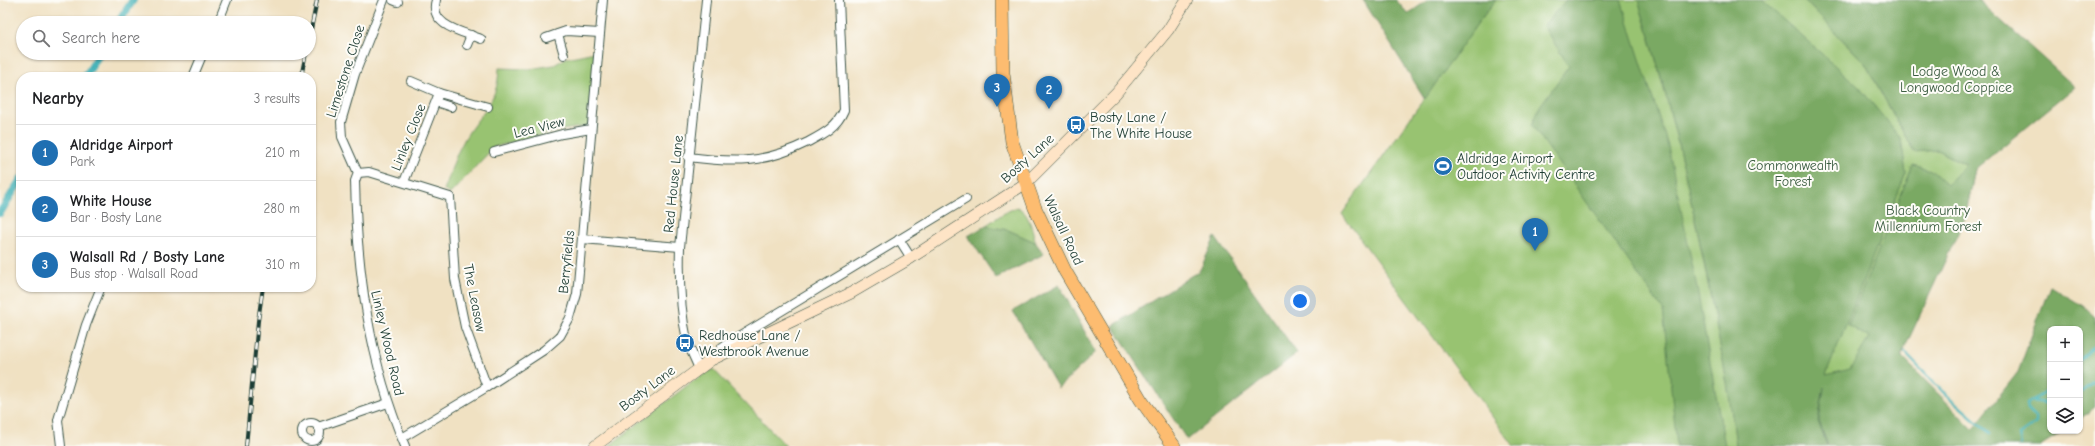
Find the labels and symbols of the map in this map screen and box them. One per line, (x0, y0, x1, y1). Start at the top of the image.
street label: Limestone Close (322, 22, 369, 120)
park label: Lodge Wood & Longwood Coppice (1900, 63, 2012, 96)
pin: 3 (984, 74, 1010, 107)
pin: 2 (1036, 76, 1062, 109)
street label: Linley Close (387, 101, 430, 173)
place label: Bosty Lane / The White House (1090, 109, 1192, 142)
street label: Lea View (512, 113, 567, 142)
bus stop icon: Bosty Lane / The White House (1065, 114, 1087, 136)
street label: Bosty Lane (997, 130, 1057, 187)
street label: Red House Lane (660, 134, 687, 234)
place label: Aldridge Airport Outdoor Activity Centre (1457, 150, 1595, 183)
sports icon: Aldridge Airport Outdoor Activity Centre (1432, 155, 1454, 177)
park label: Commonwealth Forest (1747, 157, 1839, 190)
street label: Walsall Road (1040, 192, 1087, 268)
park label: Black Country Millennium Forest (1875, 202, 1982, 235)
pin: 1 (1522, 218, 1548, 251)
street label: Berryfields (555, 229, 578, 295)
street label: The Leasow (460, 263, 490, 334)
street label: Linley Wood Road (367, 289, 408, 397)
your location (1290, 291, 1310, 311)
place label: Redhouse Lane / Westbrook Avenue (699, 327, 809, 360)
bus stop icon: Redhouse Lane / Westbrook Avenue (674, 332, 696, 354)
street label: Bosty Lane (616, 362, 679, 415)

